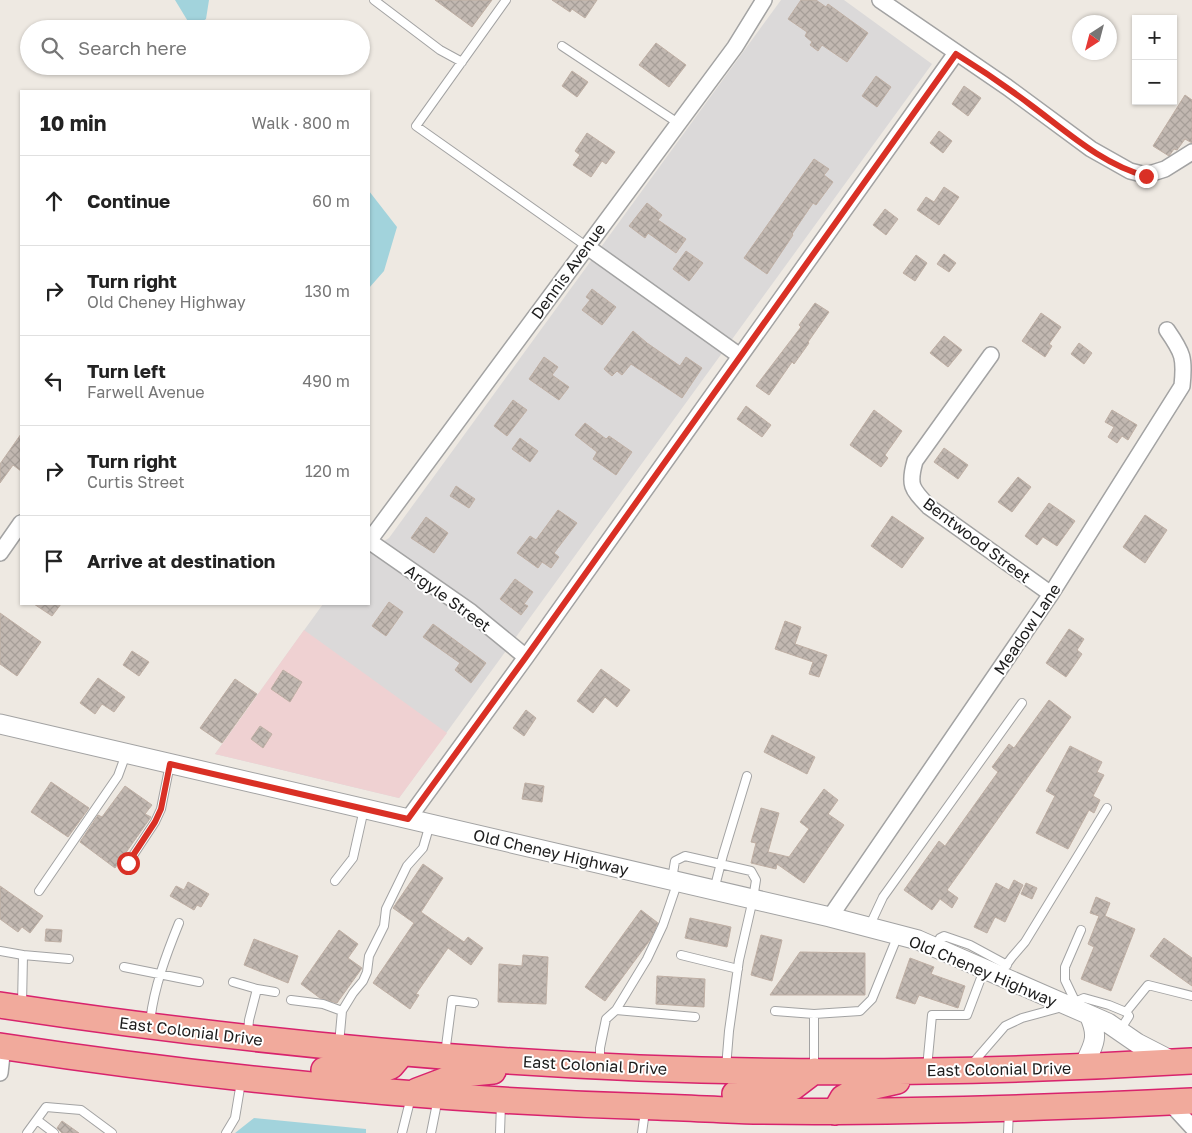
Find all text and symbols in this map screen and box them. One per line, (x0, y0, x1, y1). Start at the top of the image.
north arrow (1072, 15, 1117, 60)
map controls (1132, 15, 1177, 105)
button: + (1132, 15, 1177, 60)
search box (20, 20, 370, 75)
icon: search (38, 34, 66, 62)
text: Search here (78, 36, 187, 59)
button: − (1132, 60, 1177, 105)
text: 10 min (40, 110, 107, 136)
text: Walk · 800 m (252, 113, 350, 133)
route end (1135, 165, 1158, 188)
icon: ahead (40, 187, 68, 215)
text: Continue (87, 189, 170, 212)
text: 60 m (312, 191, 350, 211)
street label: Dennis Avenue (527, 219, 609, 323)
text: Turn right (87, 269, 177, 292)
icon: right (40, 277, 68, 305)
text: 130 m (305, 281, 350, 301)
text: Old Cheney Highway (87, 292, 246, 312)
text: Turn left (87, 359, 166, 382)
icon: left (40, 367, 68, 395)
text: 490 m (302, 371, 350, 391)
text: Farwell Avenue (87, 382, 205, 402)
text: Turn right (87, 449, 177, 472)
icon: right (40, 457, 68, 485)
text: 120 m (305, 461, 350, 481)
text: Curtis Street (87, 472, 185, 492)
street label: Bentwood Street (919, 493, 1035, 587)
icon: arrive (40, 547, 68, 575)
text: Arrive at destination (87, 549, 275, 572)
street label: Argyle Street (401, 560, 495, 636)
street label: Meadow Lane (989, 580, 1065, 678)
street label: Old Cheney Highway (471, 824, 631, 880)
route start (117, 852, 140, 875)
street label: Old Cheney Highway (906, 931, 1060, 1011)
street label: East Colonial Drive (118, 1012, 264, 1050)
street label: East Colonial Drive (522, 1051, 668, 1079)
street label: East Colonial Drive (927, 1058, 1071, 1080)

